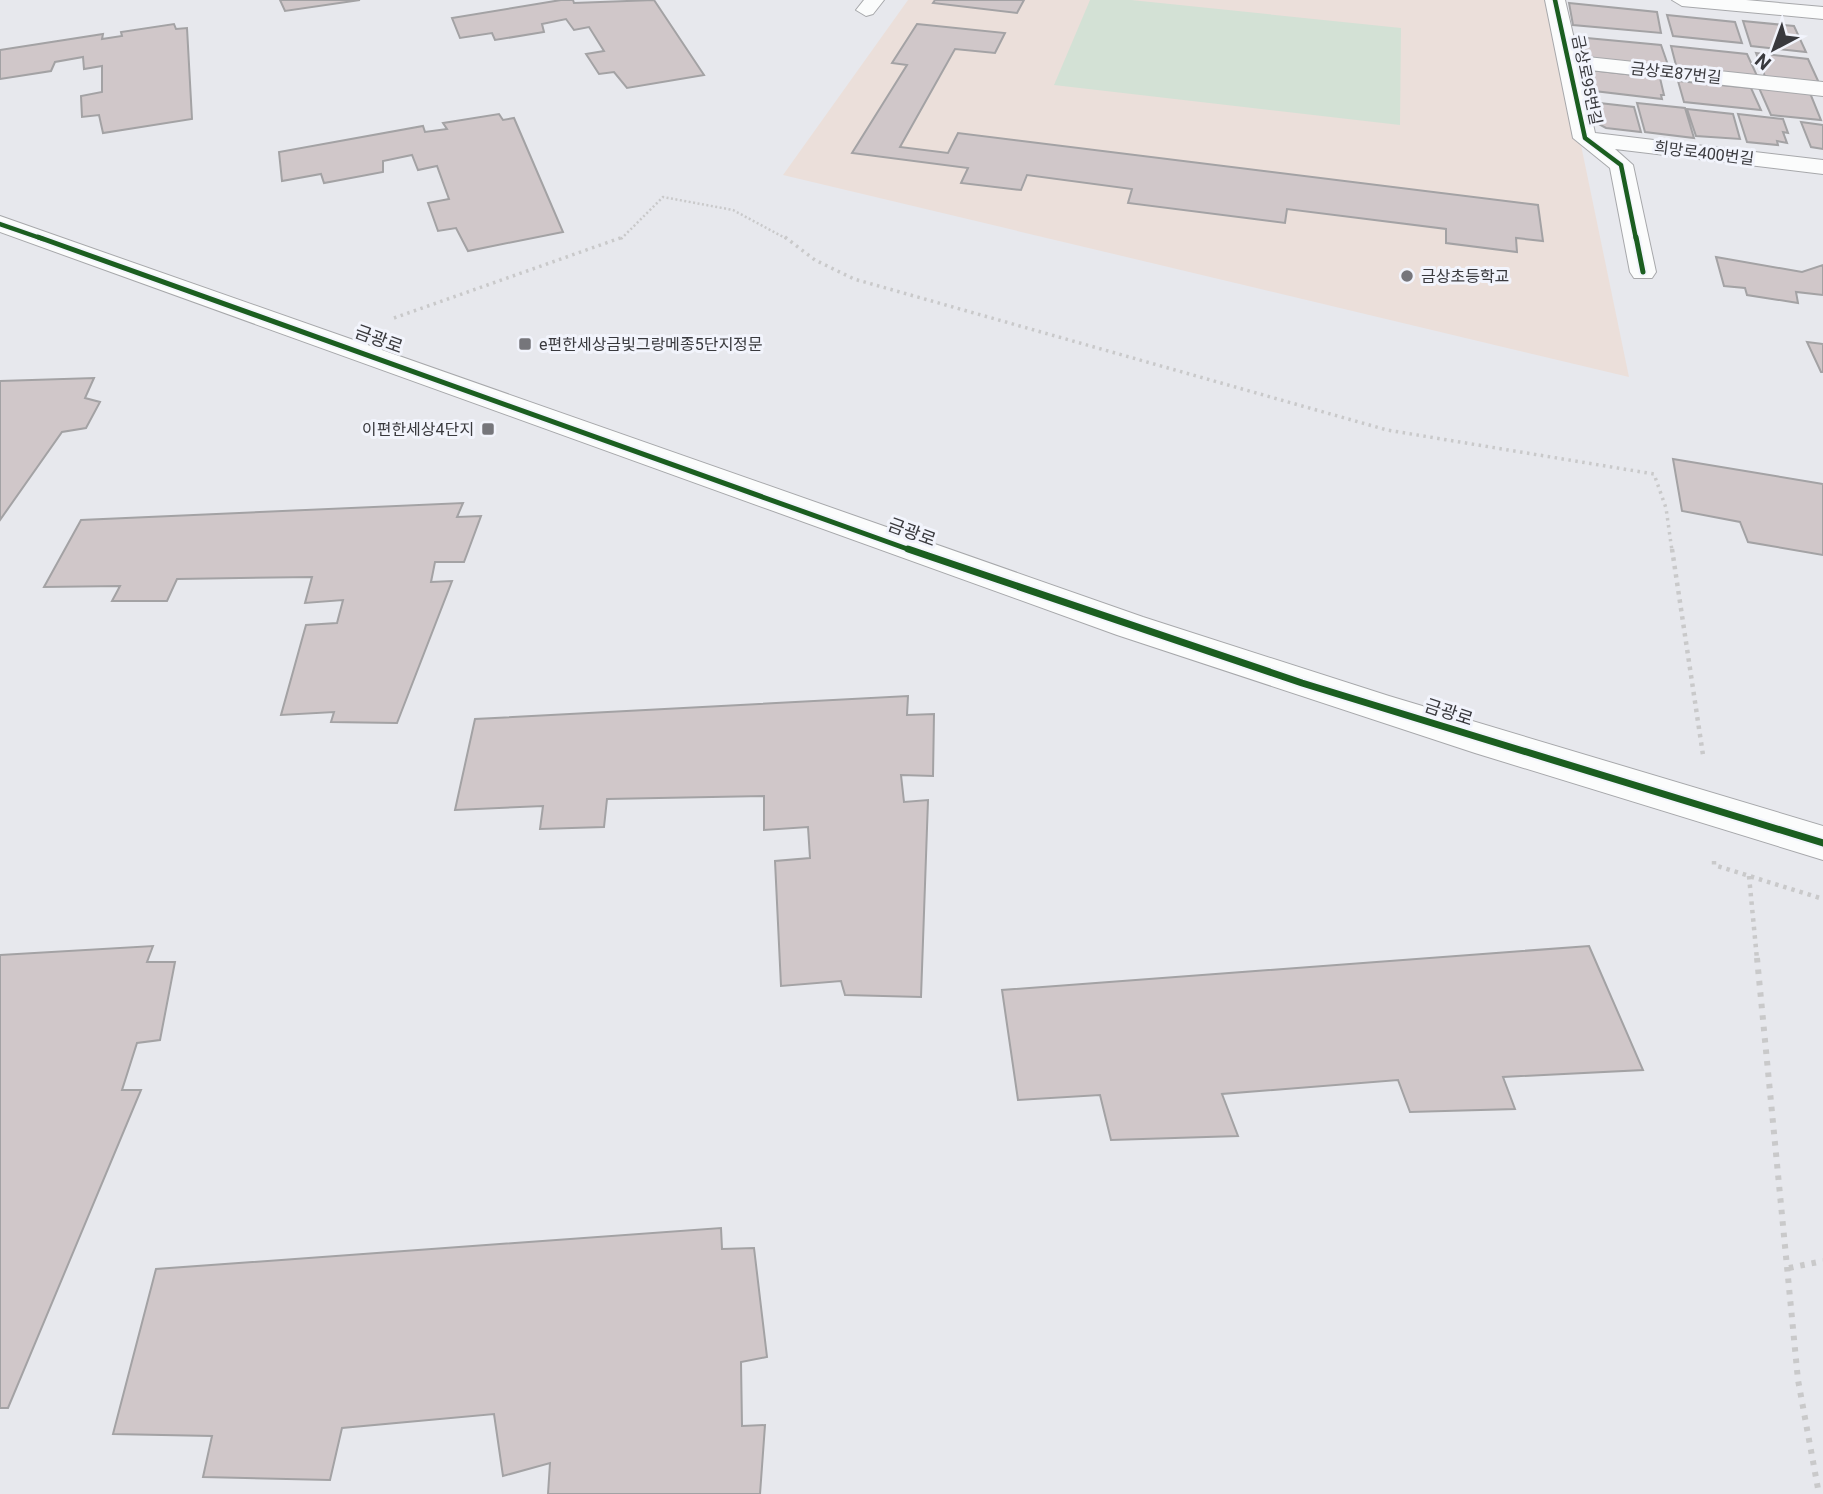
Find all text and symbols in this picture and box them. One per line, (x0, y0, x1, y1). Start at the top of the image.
north arrow (1739, 14, 1809, 84)
street label: 금상로95번길 (1568, 33, 1606, 127)
text: N (1751, 48, 1776, 75)
street label: 금상로87번길 (1629, 59, 1723, 87)
street label: 희망로400번길 (1653, 137, 1755, 169)
place label: 금상초등학교 (1421, 267, 1509, 286)
marker: 금상초등학교 (1399, 268, 1415, 284)
street label: 금광로 (352, 321, 406, 357)
place label: e편한세상금빛그랑메종5단지정문 (539, 335, 763, 354)
marker: e편한세상금빛그랑메종5단지정문 (517, 336, 533, 352)
place label: 이편한세상4단지 (362, 420, 474, 439)
marker: 이편한세상4단지 (480, 421, 496, 437)
street label: 금광로 (885, 514, 939, 550)
street label: 금광로 (1422, 694, 1476, 730)

